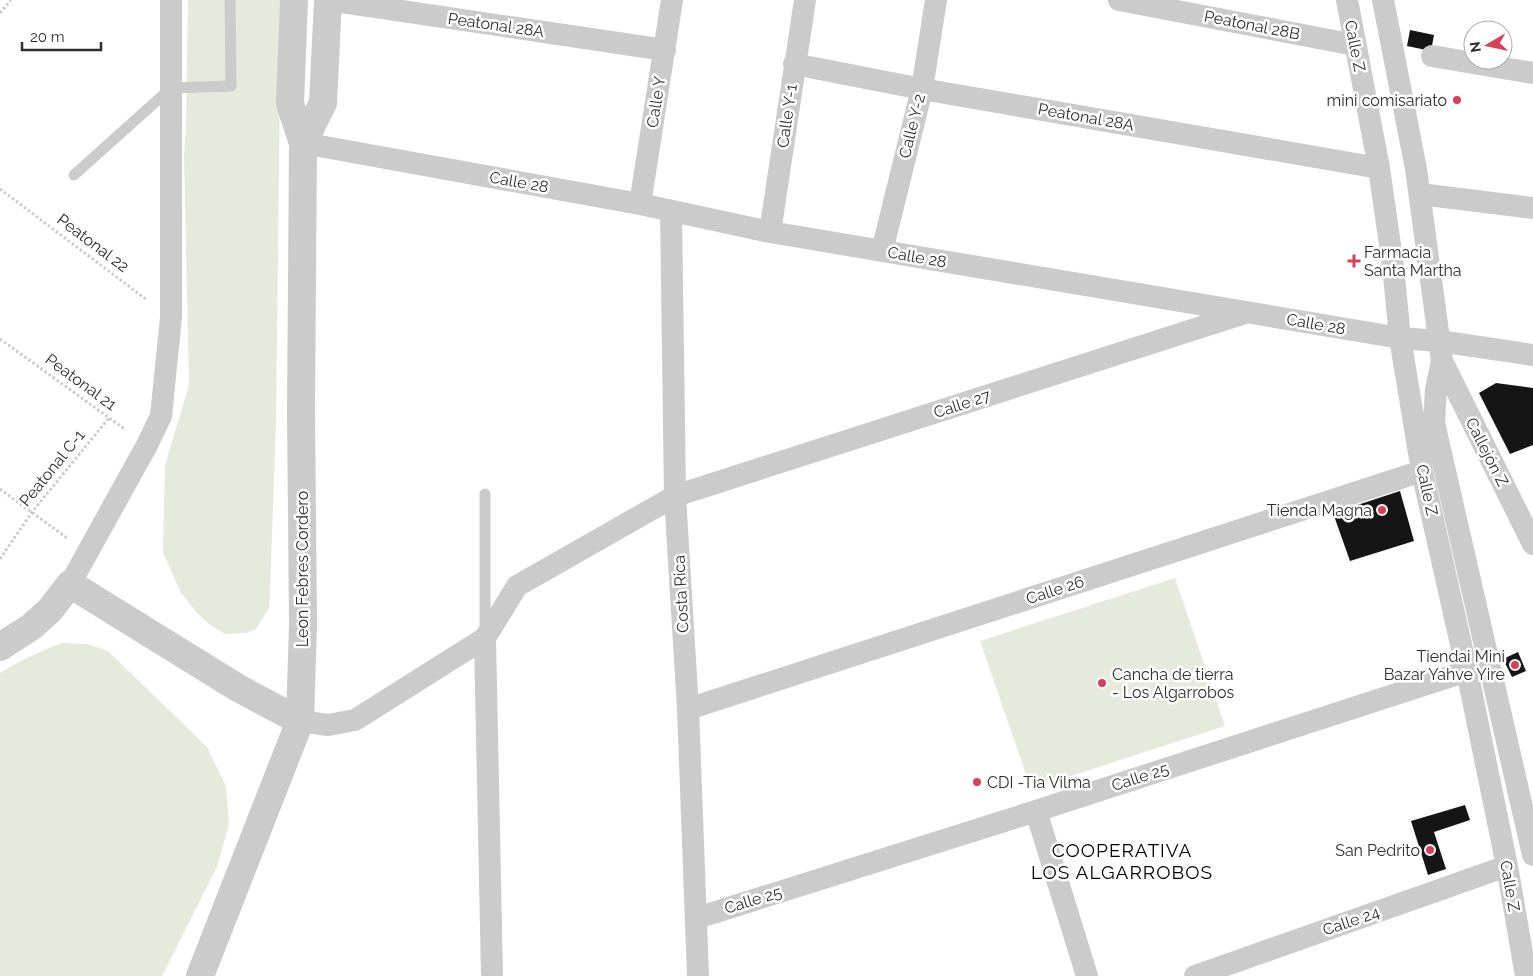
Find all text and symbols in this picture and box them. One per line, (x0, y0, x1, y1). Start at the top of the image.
street label: Peatonal 28B (1203, 6, 1301, 44)
street label: Peatonal 28A (447, 9, 546, 41)
street label: Calle Z (1341, 19, 1369, 73)
scale bar (22, 20, 101, 52)
north arrow (1463, 20, 1513, 70)
text: 20 m (30, 28, 65, 46)
text: N (1466, 41, 1484, 54)
street label: Calle Y (643, 74, 670, 129)
street label: Calle Y-1 (773, 83, 801, 149)
place label: mini comisariato (1327, 91, 1447, 110)
street label: Calle Y-2 (895, 92, 929, 160)
marker: mini comisariato (1451, 94, 1463, 106)
street label: Peatonal 28A (1037, 99, 1136, 135)
street label: Calle 28 (488, 167, 550, 197)
street label: Peatonal 22 (53, 210, 133, 276)
street label: Calle 28 (886, 242, 948, 272)
place label: Farmacia Santa Martha (1364, 243, 1462, 280)
marker: Farmacia Santa Martha (1348, 255, 1360, 267)
street label: Calle 28 (1285, 309, 1347, 339)
street label: Peatonal 21 (42, 350, 121, 414)
street label: Calle 27 (931, 386, 993, 422)
street label: Callejón Z (1462, 415, 1512, 489)
street label: Peatonal C-1 (15, 426, 89, 510)
street label: Calle Z (1412, 463, 1442, 517)
street label: Leon Febres Cordero (293, 491, 312, 647)
place label: Tienda Magna (1267, 501, 1372, 520)
marker: Tienda Magna (1376, 504, 1388, 516)
street label: Costa Rica (669, 555, 693, 633)
street label: Calle 26 (1024, 572, 1086, 608)
place label: Tiendai Mini Bazar Yahve Yire (1384, 647, 1505, 684)
marker: Tiendai Mini Bazar Yahve Yire (1509, 659, 1521, 671)
place label: Cancha de tierra - Los Algarrobos (1112, 665, 1234, 702)
marker: Cancha de tierra - Los Algarrobos (1096, 677, 1108, 689)
street label: Calle 25 (1109, 759, 1171, 795)
place label: CDI -Tia Vilma (987, 773, 1091, 792)
marker: CDI -Tia Vilma (971, 776, 983, 788)
district label: COOPERATIVA LOS ALGARROBOS (1031, 839, 1213, 883)
place label: San Pedrito (1335, 841, 1420, 860)
marker: San Pedrito (1424, 844, 1436, 856)
street label: Calle Z (1496, 859, 1524, 913)
street label: Calle 25 (722, 882, 784, 918)
street label: Calle 24 (1320, 902, 1382, 940)

